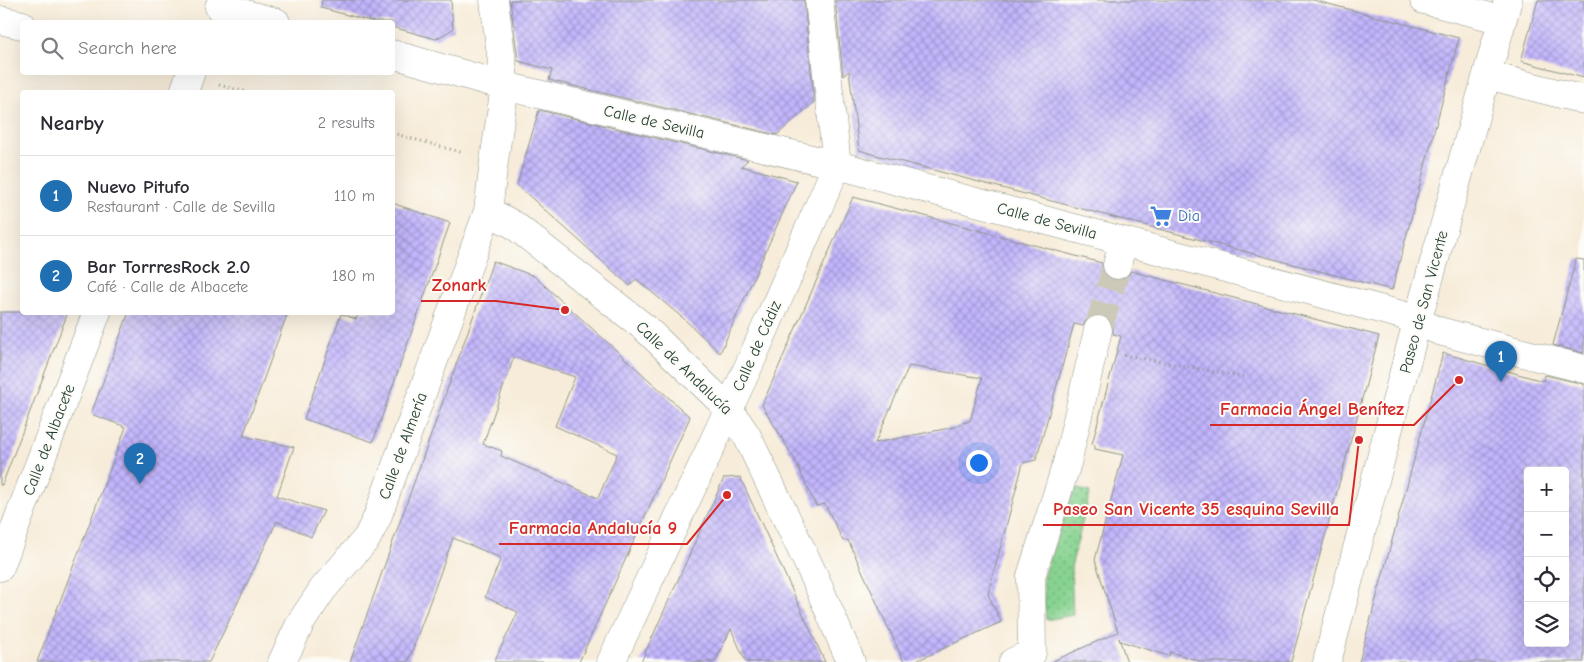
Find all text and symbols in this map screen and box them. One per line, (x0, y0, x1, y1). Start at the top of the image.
search box (20, 20, 395, 75)
icon: search (38, 34, 66, 62)
text: Search here (78, 37, 177, 59)
street label: Calle de Sevilla (602, 102, 706, 142)
text: Nearby (40, 111, 104, 135)
text: 2 results (318, 114, 375, 132)
text: Nuevo Pitufo (87, 176, 190, 198)
text: 1 (53, 187, 59, 205)
text: 110 m (334, 187, 375, 205)
text: Restaurant · Calle de Sevilla (87, 198, 276, 216)
street label: Calle de Sevilla (995, 199, 1099, 243)
supermarket icon: Dia (1148, 203, 1174, 229)
place label: Dia (1178, 207, 1200, 225)
street label: Paseo de San Vicente (1396, 229, 1452, 375)
text: Bar TorrresRock 2.0 (87, 256, 250, 278)
text: 2 (52, 267, 60, 285)
text: 180 m (332, 267, 375, 285)
callout: Zonark (421, 268, 496, 301)
text: Zonark (432, 275, 487, 296)
text: Café · Calle de Albacete (87, 278, 248, 296)
street label: Calle de Cádiz (729, 298, 785, 394)
street label: Calle de Andalucía (632, 318, 736, 418)
pin: 1 (1485, 341, 1517, 382)
street label: Calle de Albacete (19, 382, 79, 498)
street label: Calle de Almería (375, 390, 431, 502)
callout: Farmacia Ángel Benítez (1210, 392, 1414, 425)
text: Farmacia Ángel Benítez (1220, 398, 1404, 420)
pin: 2 (124, 443, 156, 484)
your location (966, 450, 992, 476)
map controls (1524, 467, 1569, 647)
button: + (1524, 467, 1569, 512)
callout: Paseo San Vicente 35 esquina Sevilla (1043, 492, 1349, 525)
text: Paseo San Vicente 35 esquina Sevilla (1053, 499, 1339, 520)
callout: Farmacia Andalucía 9 (499, 511, 687, 544)
button: − (1524, 512, 1569, 557)
text: Farmacia Andalucía 9 (509, 518, 677, 539)
button: locate (1524, 557, 1569, 602)
button: layers (1524, 602, 1569, 647)

